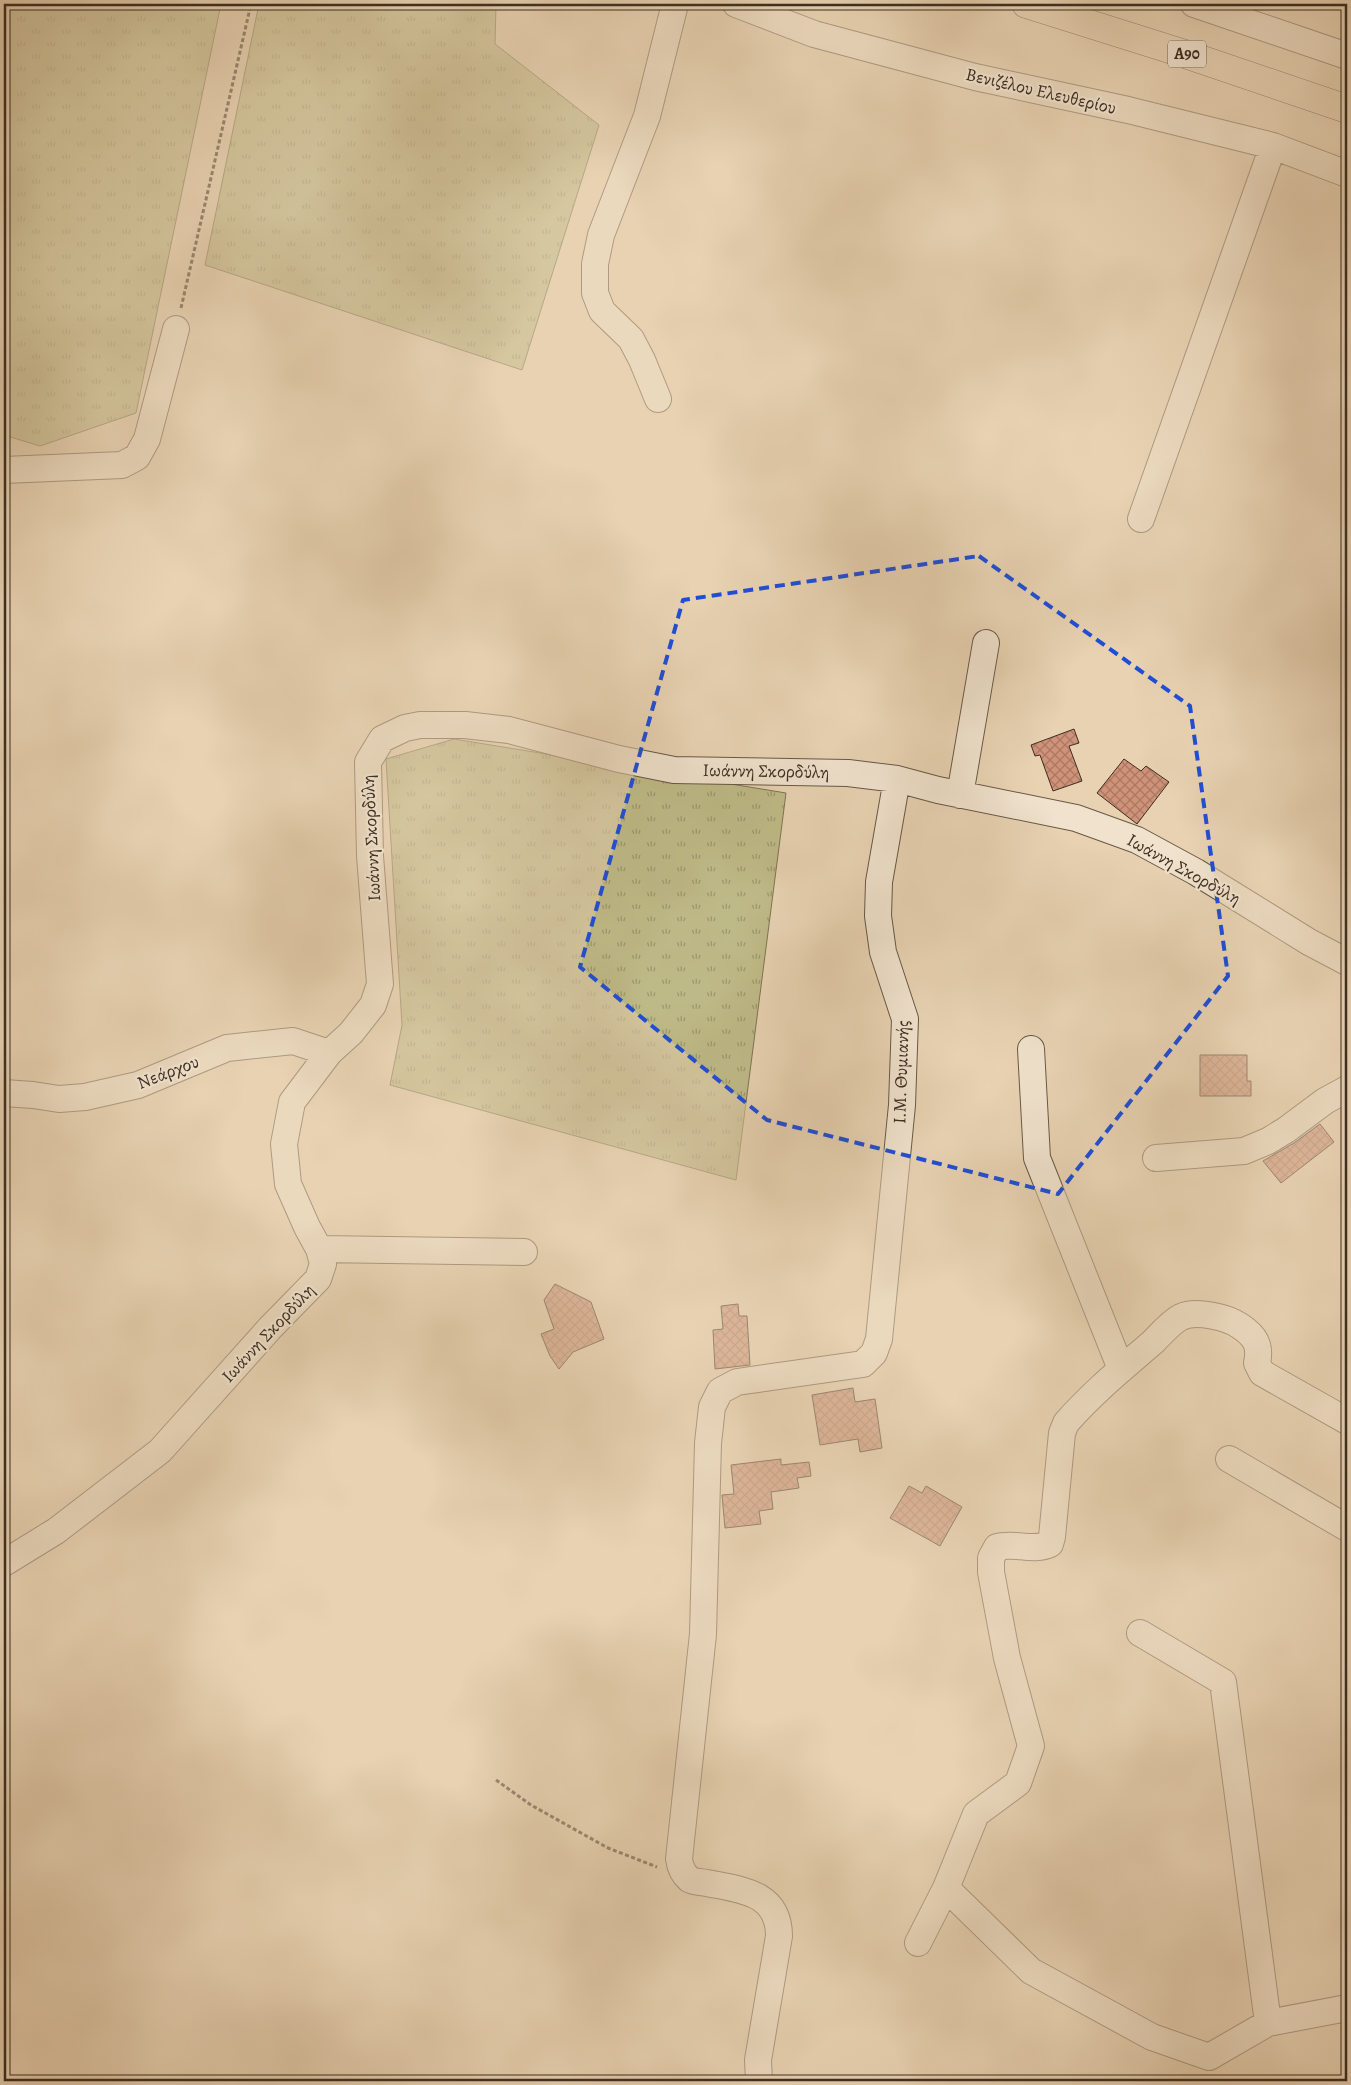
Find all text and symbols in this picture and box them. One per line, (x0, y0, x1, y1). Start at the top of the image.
road number: Α90 (1168, 41, 1206, 68)
street label: Βενιζέλου Ελευθερίου (963, 62, 1119, 120)
street label: Ιωάννη Σκορδύλη (702, 758, 830, 784)
street label: Ιωάννη Σκορδύλη (356, 774, 386, 902)
street label: Ιωάννη Σκορδύλη (1123, 828, 1245, 910)
street label: Ι.Μ. Θυμιανής (887, 1020, 915, 1124)
street label: Νεάρχου (134, 1049, 202, 1095)
street label: Ιωάννη Σκορδύλη (216, 1278, 320, 1388)

